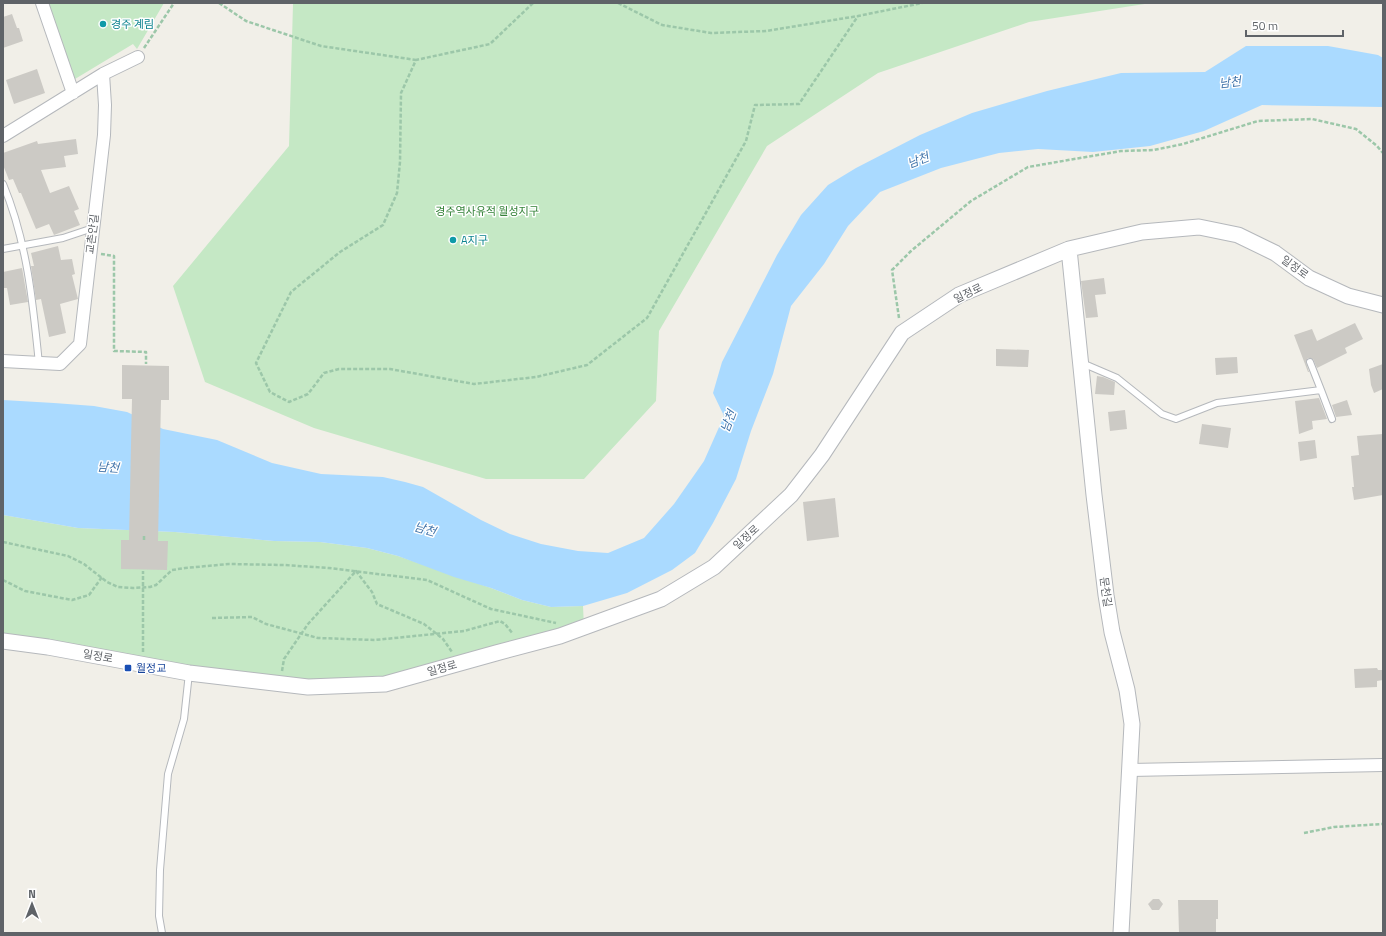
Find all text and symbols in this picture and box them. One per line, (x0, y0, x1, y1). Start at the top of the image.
scale bar (1246, 12, 1343, 38)
place label: 경주 계림 (111, 16, 154, 32)
text: 50 m (1252, 16, 1278, 35)
marker: 경주 계림 (98, 19, 108, 29)
water label: 남천 (1218, 71, 1244, 93)
water label: 남천 (904, 146, 934, 173)
park label: 경주역사유적 월성지구 (435, 203, 539, 219)
street label: 교촌안길 (82, 213, 102, 255)
place label: A지구 (461, 232, 488, 248)
marker: A지구 (448, 235, 458, 245)
street label: 일정로 (1278, 252, 1312, 282)
street label: 일정로 (951, 279, 985, 307)
water label: 남천 (715, 405, 742, 435)
water label: 남천 (96, 457, 122, 477)
water label: 남천 (412, 517, 440, 542)
street label: 일정로 (729, 521, 763, 553)
street label: 문천길 (1096, 576, 1116, 608)
street label: 일정로 (82, 645, 114, 667)
street label: 일정로 (425, 656, 459, 680)
place label: 월정교 (136, 660, 166, 676)
marker: 월정교 (123, 663, 133, 673)
north arrow (12, 884, 52, 924)
text: N (28, 886, 36, 902)

